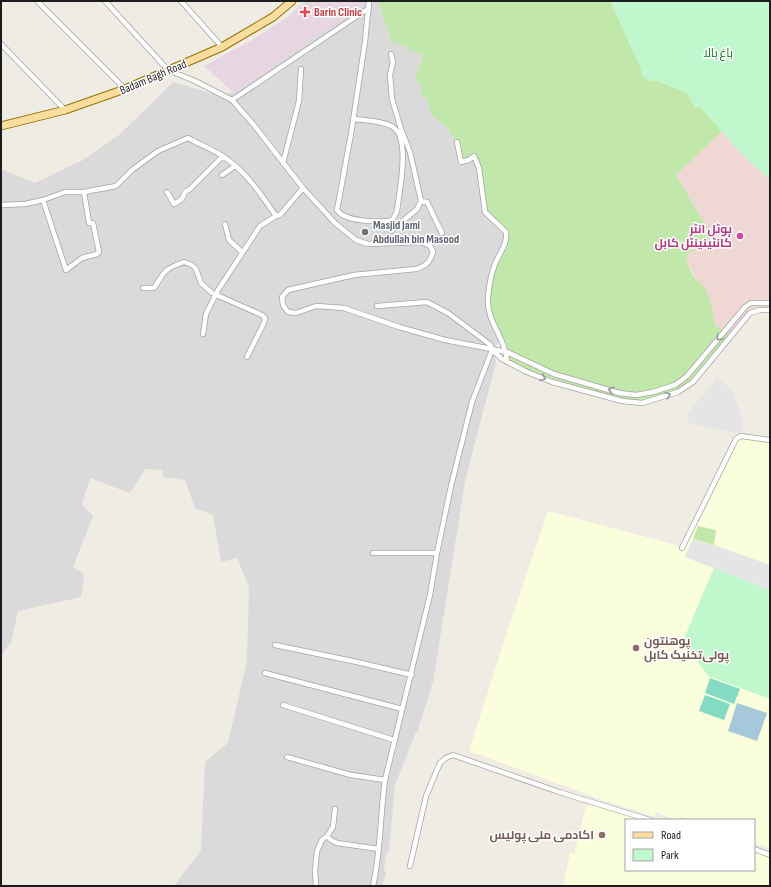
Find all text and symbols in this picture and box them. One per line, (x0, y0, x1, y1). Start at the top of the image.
place label: Barin Clinic (314, 5, 362, 20)
marker: Barin Clinic (299, 6, 311, 18)
park label: باغ بالا (703, 46, 733, 61)
street label: Badam Bagh Road (118, 57, 189, 98)
place label: Masjid Jami Abdullah bin Masood (372, 218, 459, 247)
place label: ہوٹل انٹر کانٹینینٹل کابل (655, 222, 732, 251)
marker: Masjid Jami Abdullah bin Masood (360, 227, 370, 237)
marker: ہوٹل انٹر کانٹینینٹل کابل (735, 231, 745, 241)
one-way arrow (716, 333, 723, 340)
one-way arrow (539, 373, 546, 381)
one-way arrow (608, 387, 615, 395)
one-way arrow (665, 392, 672, 400)
place label: پوهنتون پولی‌تخنیک کابل (644, 634, 730, 664)
marker: پوهنتون پولی‌تخنیک کابل (631, 643, 641, 653)
legend (625, 819, 755, 871)
place label: اکادمی ملی پولیس (490, 828, 594, 844)
text: Road (661, 828, 681, 843)
marker: اکادمی ملی پولیس (597, 830, 607, 840)
text: Park (661, 848, 679, 863)

